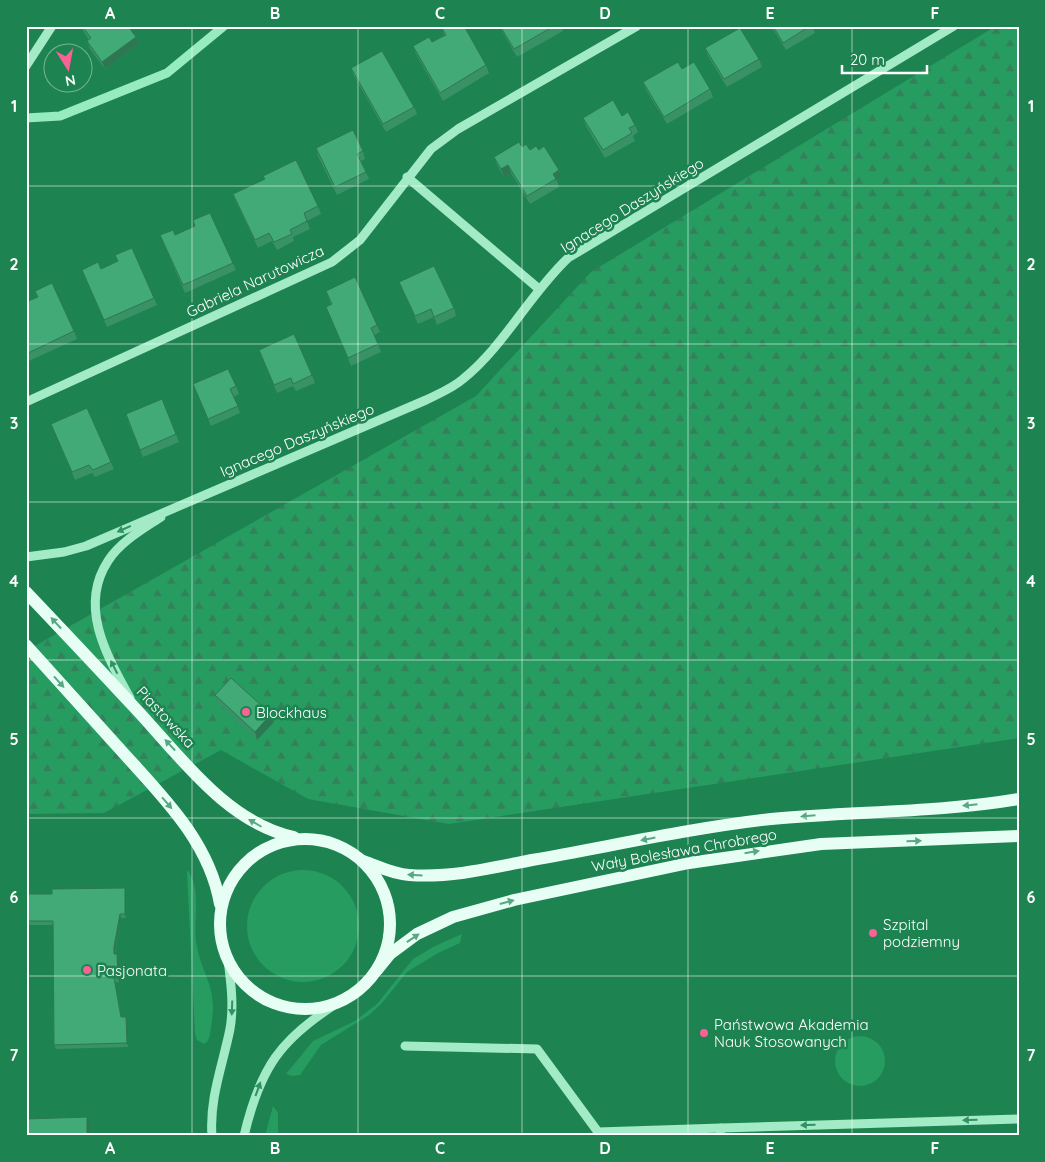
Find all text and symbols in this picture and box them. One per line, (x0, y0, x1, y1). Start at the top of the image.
text: A (105, 3, 116, 23)
text: B (270, 3, 280, 23)
text: C (435, 3, 445, 23)
text: D (599, 3, 611, 23)
text: E (765, 3, 775, 23)
text: F (931, 3, 940, 23)
north arrow (42, 42, 92, 92)
scale bar (842, 42, 928, 74)
text: 20 m (850, 50, 885, 69)
text: N (64, 71, 77, 91)
text: 1 (11, 96, 17, 116)
text: 1 (1028, 96, 1034, 116)
street label: Ignacego Daszyńskiego (557, 153, 707, 257)
street label: Gabriela Narutowicza (183, 241, 327, 321)
text: 2 (9, 254, 19, 274)
text: 2 (1026, 254, 1036, 274)
street label: Ignacego Daszyńskiego (217, 399, 377, 481)
text: 3 (10, 413, 18, 433)
text: 3 (1027, 413, 1035, 433)
one-way arrow (117, 525, 131, 533)
text: 4 (9, 571, 19, 591)
text: 4 (1026, 571, 1036, 591)
one-way arrow (50, 618, 62, 630)
one-way arrow (109, 660, 117, 674)
one-way arrow (53, 675, 65, 687)
street label: Piastowska (133, 682, 199, 752)
place label: Blockhaus (256, 703, 327, 722)
marker: Blockhaus (240, 706, 252, 718)
text: 5 (9, 729, 19, 749)
text: 5 (1026, 729, 1036, 749)
one-way arrow (164, 739, 176, 751)
one-way arrow (161, 796, 173, 808)
one-way arrow (962, 802, 978, 810)
one-way arrow (800, 812, 816, 820)
one-way arrow (249, 818, 262, 827)
street label: Wały Bolesława Chrobrego (590, 824, 778, 876)
one-way arrow (640, 835, 655, 843)
one-way arrow (906, 837, 922, 845)
one-way arrow (744, 848, 760, 856)
one-way arrow (406, 871, 422, 879)
text: 6 (10, 887, 19, 907)
text: 6 (1027, 887, 1036, 907)
one-way arrow (500, 898, 515, 906)
place label: Szpital podziemny (883, 915, 960, 951)
marker: Szpital podziemny (867, 927, 879, 939)
one-way arrow (406, 933, 420, 943)
place label: Pasjonata (97, 961, 167, 980)
marker: Pasjonata (81, 964, 93, 976)
one-way arrow (227, 1000, 235, 1016)
place label: Państwowa Akademia Nauk Stosowanych (714, 1015, 869, 1051)
marker: Państwowa Akademia Nauk Stosowanych (698, 1027, 710, 1039)
text: 7 (10, 1045, 19, 1065)
text: 7 (1027, 1045, 1036, 1065)
one-way arrow (254, 1081, 262, 1096)
one-way arrow (962, 1117, 978, 1125)
one-way arrow (799, 1122, 815, 1130)
text: A (105, 1138, 116, 1158)
text: B (270, 1138, 280, 1158)
text: C (435, 1138, 445, 1158)
text: D (599, 1138, 611, 1158)
text: E (765, 1138, 775, 1158)
text: F (931, 1138, 940, 1158)

